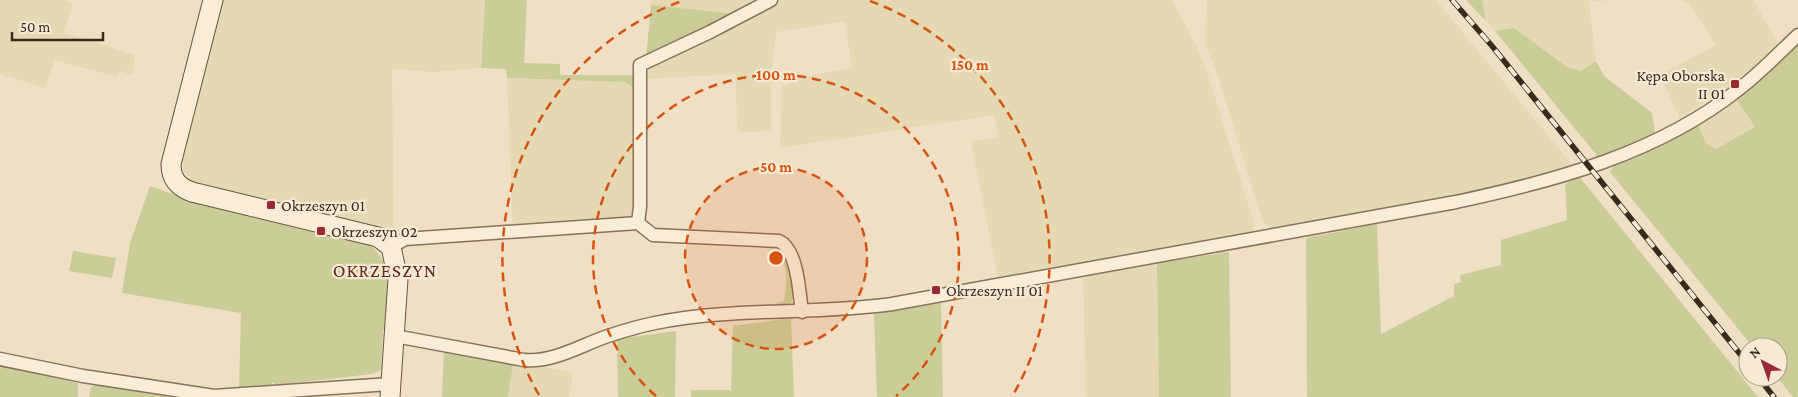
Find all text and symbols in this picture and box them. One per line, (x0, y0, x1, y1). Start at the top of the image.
scale bar (12, 10, 104, 42)
text: 50 m (20, 19, 50, 35)
text: 150 m (951, 57, 989, 73)
text: 100 m (756, 67, 796, 83)
place label: Kępa Oborska II 01 (1636, 67, 1726, 102)
marker: Kępa Oborska II 01 (1729, 78, 1741, 90)
text: 50 m (760, 159, 792, 175)
place label: Okrzeszyn 01 (281, 197, 365, 215)
marker: Okrzeszyn 01 (265, 199, 277, 211)
place label: Okrzeszyn 02 (331, 223, 418, 241)
marker: Okrzeszyn 02 (315, 225, 327, 237)
centre of rings (767, 249, 785, 267)
district label: OKRZESZYN (333, 260, 437, 281)
place label: Okrzeszyn II 01 (946, 282, 1043, 300)
marker: Okrzeszyn II 01 (930, 284, 942, 296)
north arrow (1738, 337, 1788, 387)
text: N (1746, 343, 1764, 361)

